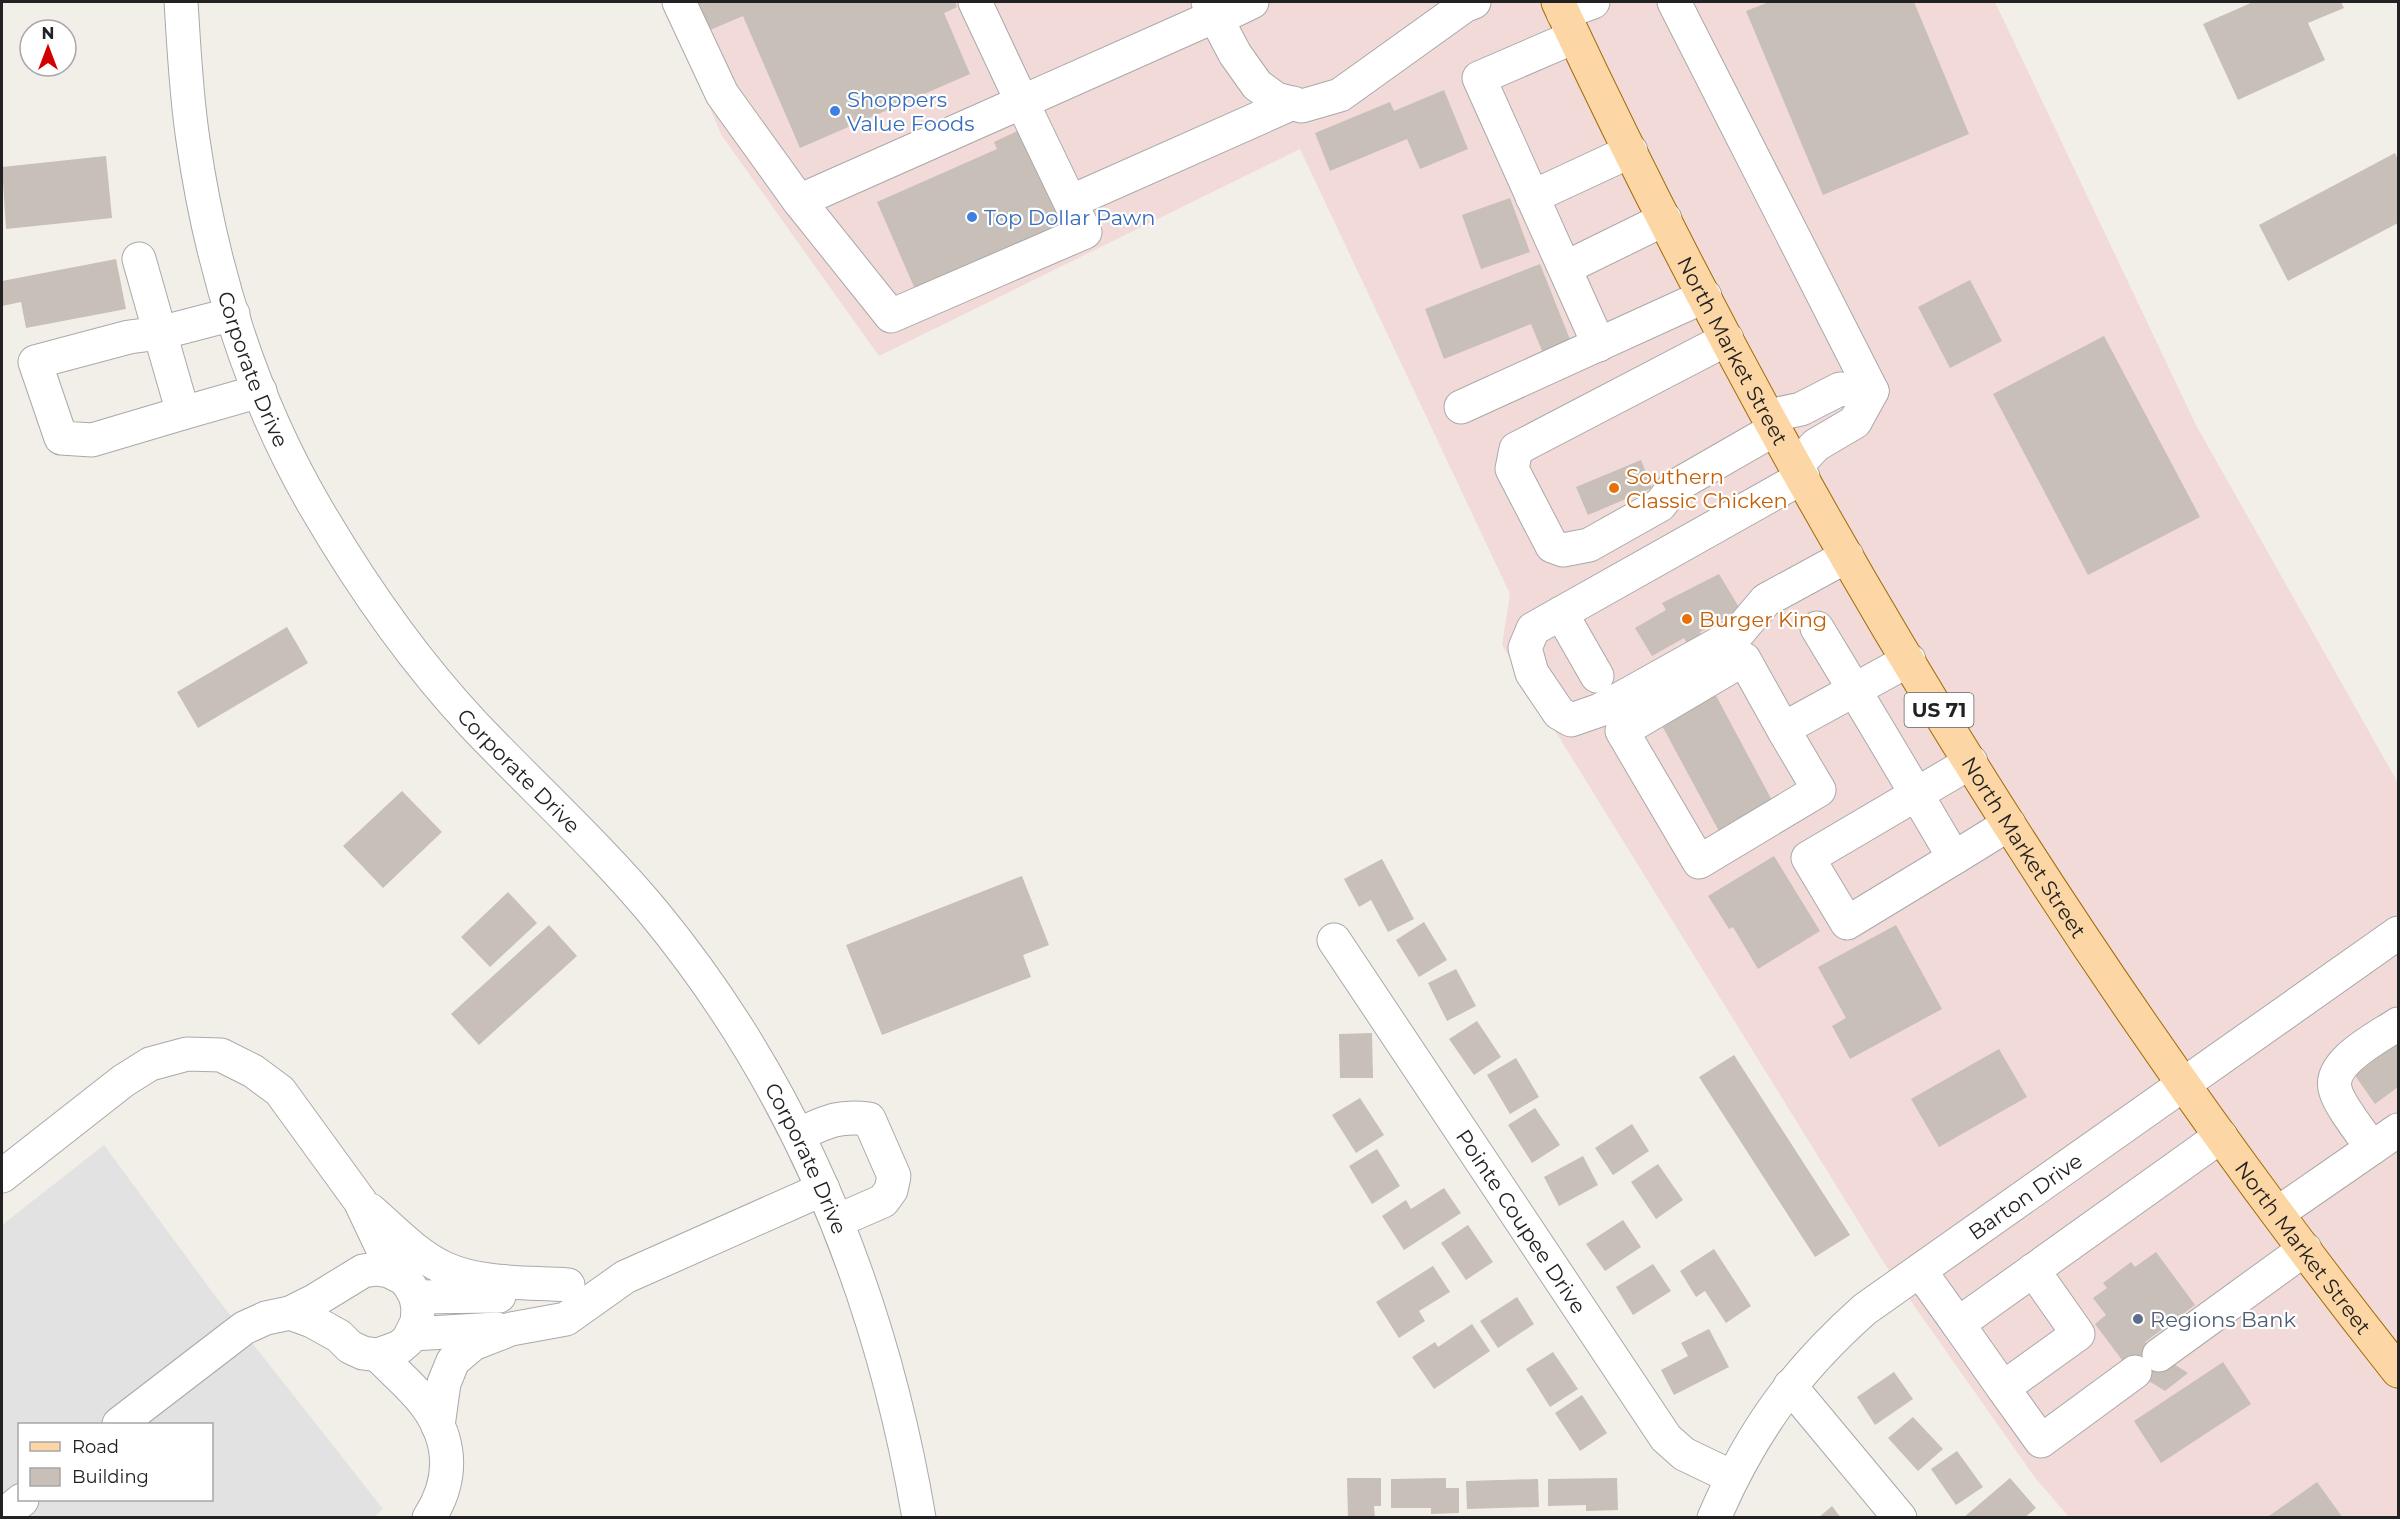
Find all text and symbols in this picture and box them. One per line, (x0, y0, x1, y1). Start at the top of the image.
north arrow (18, 18, 78, 78)
text: N (42, 24, 54, 43)
place label: Shoppers Value Foods (847, 87, 975, 136)
marker: Shoppers Value Foods (828, 104, 842, 118)
place label: Top Dollar Pawn (984, 205, 1156, 230)
marker: Top Dollar Pawn (965, 210, 979, 224)
street label: North Market Street (1673, 252, 1794, 449)
street label: Corporate Drive (213, 288, 294, 451)
place label: Southern Classic Chicken (1626, 464, 1788, 513)
marker: Southern Classic Chicken (1607, 481, 1621, 495)
place label: Burger King (1699, 607, 1827, 632)
marker: Burger King (1680, 612, 1694, 626)
road number: US 71 (1904, 693, 1974, 727)
street label: Corporate Drive (452, 703, 586, 838)
street label: North Market Street (1957, 752, 2092, 942)
street label: Corporate Drive (760, 1078, 853, 1237)
street label: Pointe Coupee Drive (1451, 1124, 1592, 1318)
street label: Barton Drive (1963, 1148, 2087, 1245)
street label: North Market Street (2230, 1156, 2377, 1339)
place label: Regions Bank (2150, 1307, 2296, 1332)
marker: Regions Bank (2131, 1312, 2145, 1326)
legend (18, 1423, 213, 1501)
text: Road (72, 1436, 119, 1458)
text: Building (72, 1466, 149, 1488)

